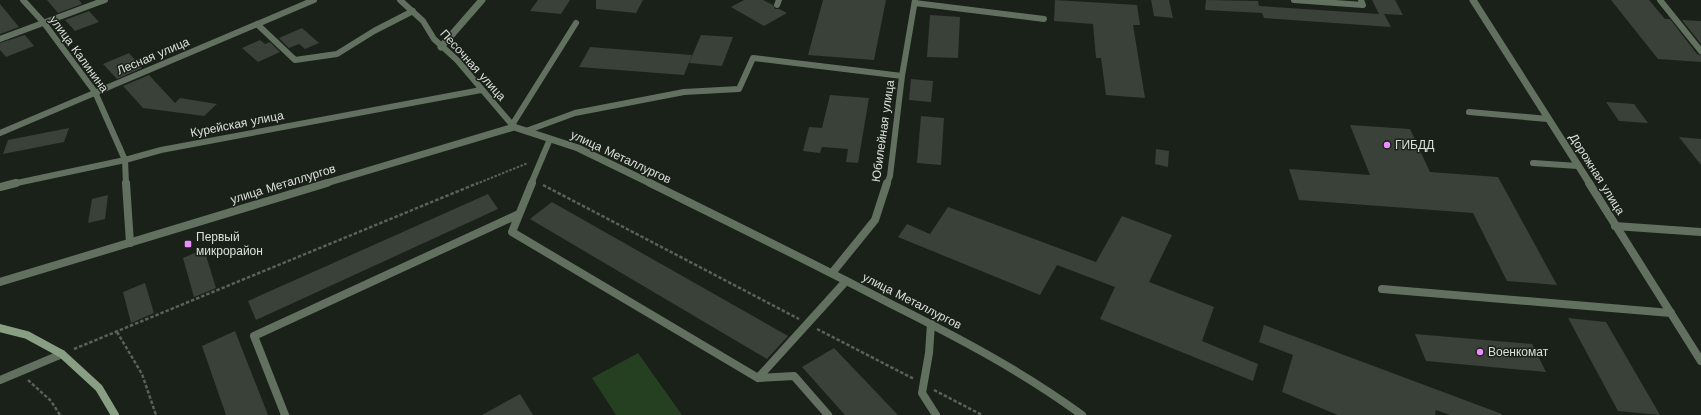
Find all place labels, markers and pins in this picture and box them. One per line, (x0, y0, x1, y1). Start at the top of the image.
place label: ГИБДД (1395, 138, 1434, 152)
marker: ГИБДД (1382, 140, 1392, 150)
place label: Первый микрорайон (196, 230, 263, 258)
marker: Первый микрорайон (183, 239, 193, 249)
place label: Военкомат (1488, 345, 1549, 359)
marker: Военкомат (1475, 347, 1485, 357)

